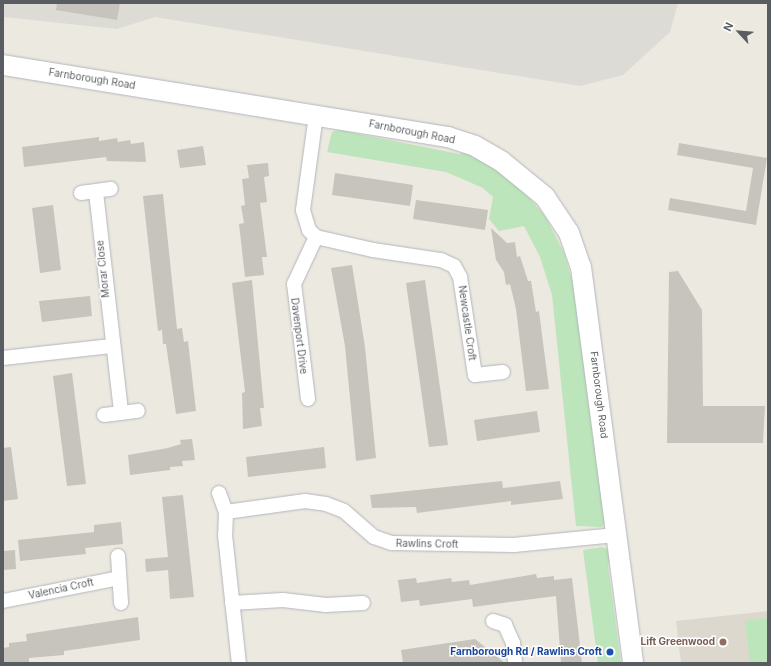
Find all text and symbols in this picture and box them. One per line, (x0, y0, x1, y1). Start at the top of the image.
north arrow (719, 12, 759, 52)
text: N (720, 20, 736, 34)
street label: Farnborough Road (48, 66, 136, 92)
street label: Farnborough Road (368, 118, 456, 146)
street label: Morar Close (94, 240, 112, 298)
street label: Newcastle Croft (456, 285, 478, 361)
street label: Davenport Drive (288, 297, 310, 375)
street label: Farnborough Road (588, 351, 610, 439)
street label: Rawlins Croft (396, 537, 458, 551)
street label: Valencia Croft (27, 576, 95, 602)
place label: Lift Greenwood (641, 636, 715, 648)
marker: Lift Greenwood (718, 637, 728, 647)
place label: Farnborough Rd / Rawlins Croft (450, 646, 602, 658)
marker: Farnborough Rd / Rawlins Croft (605, 647, 615, 657)

